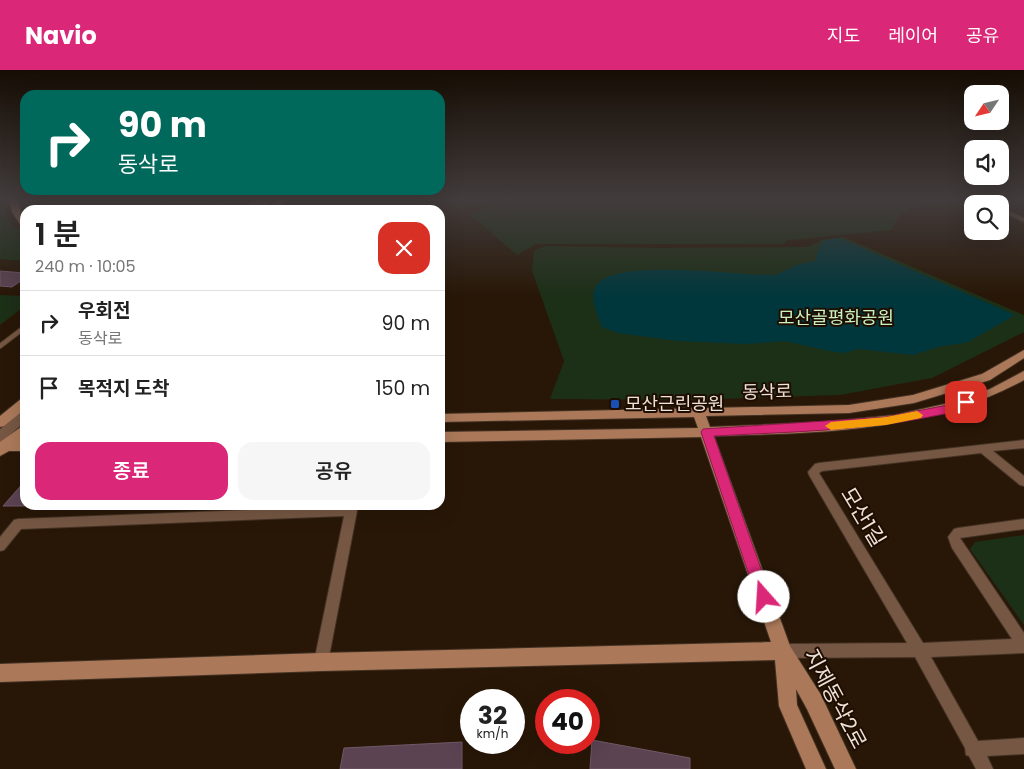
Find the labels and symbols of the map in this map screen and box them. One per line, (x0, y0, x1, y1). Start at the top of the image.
north arrow (964, 85, 1009, 130)
park label: 모산골평화공원 (778, 305, 894, 330)
street label: 동삭로 (742, 379, 792, 404)
pin (945, 381, 987, 423)
place label: 모산근린공원 (625, 391, 724, 416)
marker: 모산근린공원 (609, 398, 621, 410)
street label: 모산1길 (834, 482, 893, 552)
position arrow (737, 570, 789, 622)
street label: 지제동삭2로 (797, 644, 874, 754)
speed limit sign: 40 (535, 689, 600, 754)

